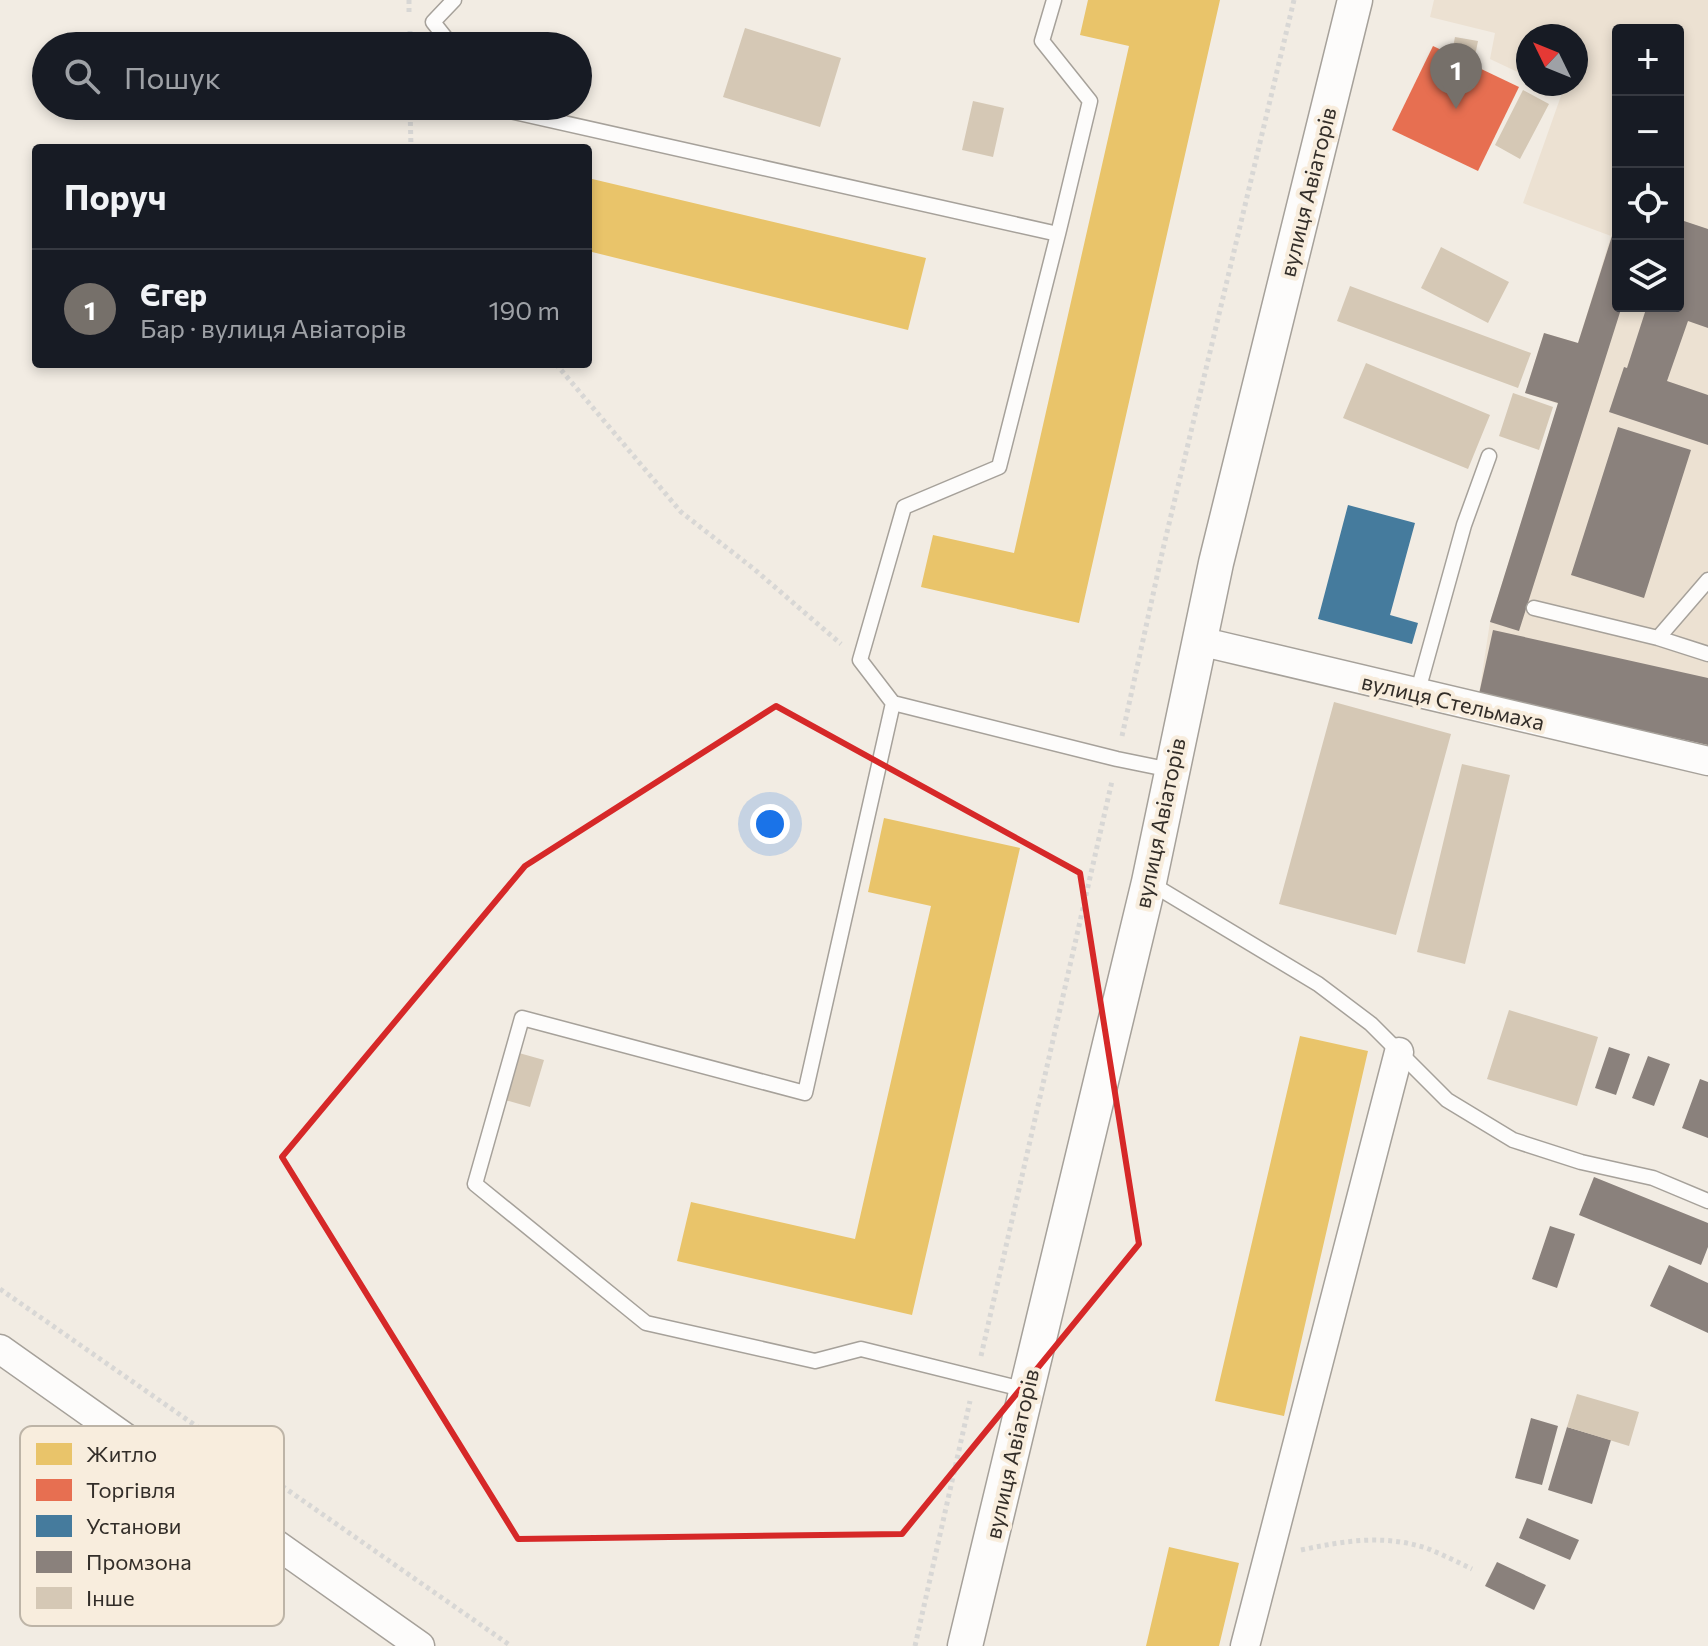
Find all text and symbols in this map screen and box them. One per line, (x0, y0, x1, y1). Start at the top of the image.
north arrow (1516, 24, 1588, 96)
map controls (1612, 24, 1684, 312)
button: + (1612, 24, 1684, 96)
search box (32, 32, 592, 120)
pin: 1 (1430, 43, 1482, 109)
icon: search (60, 54, 104, 98)
text: Пошук (124, 58, 221, 95)
button: − (1612, 96, 1684, 168)
street label: вулиця Авіаторів (1273, 104, 1342, 279)
button: locate (1612, 168, 1684, 240)
text: Поруч (64, 175, 167, 217)
button: layers (1612, 240, 1684, 312)
text: Єгер (140, 275, 207, 312)
text: 1 (84, 294, 96, 325)
text: 190 m (488, 294, 560, 325)
text: Бар · вулиця Авіаторів (140, 312, 406, 343)
street label: вулиця Стельмаха (1359, 667, 1547, 736)
street label: вулиця Авіаторів (1128, 735, 1191, 911)
your location (750, 804, 790, 844)
street label: вулиця Авіаторів (979, 1366, 1044, 1541)
legend (20, 1426, 284, 1626)
text: Житло (86, 1440, 157, 1467)
text: Торгівля (86, 1476, 176, 1503)
text: Установи (86, 1512, 181, 1539)
text: Промзона (86, 1548, 192, 1575)
text: Інше (86, 1584, 135, 1611)

